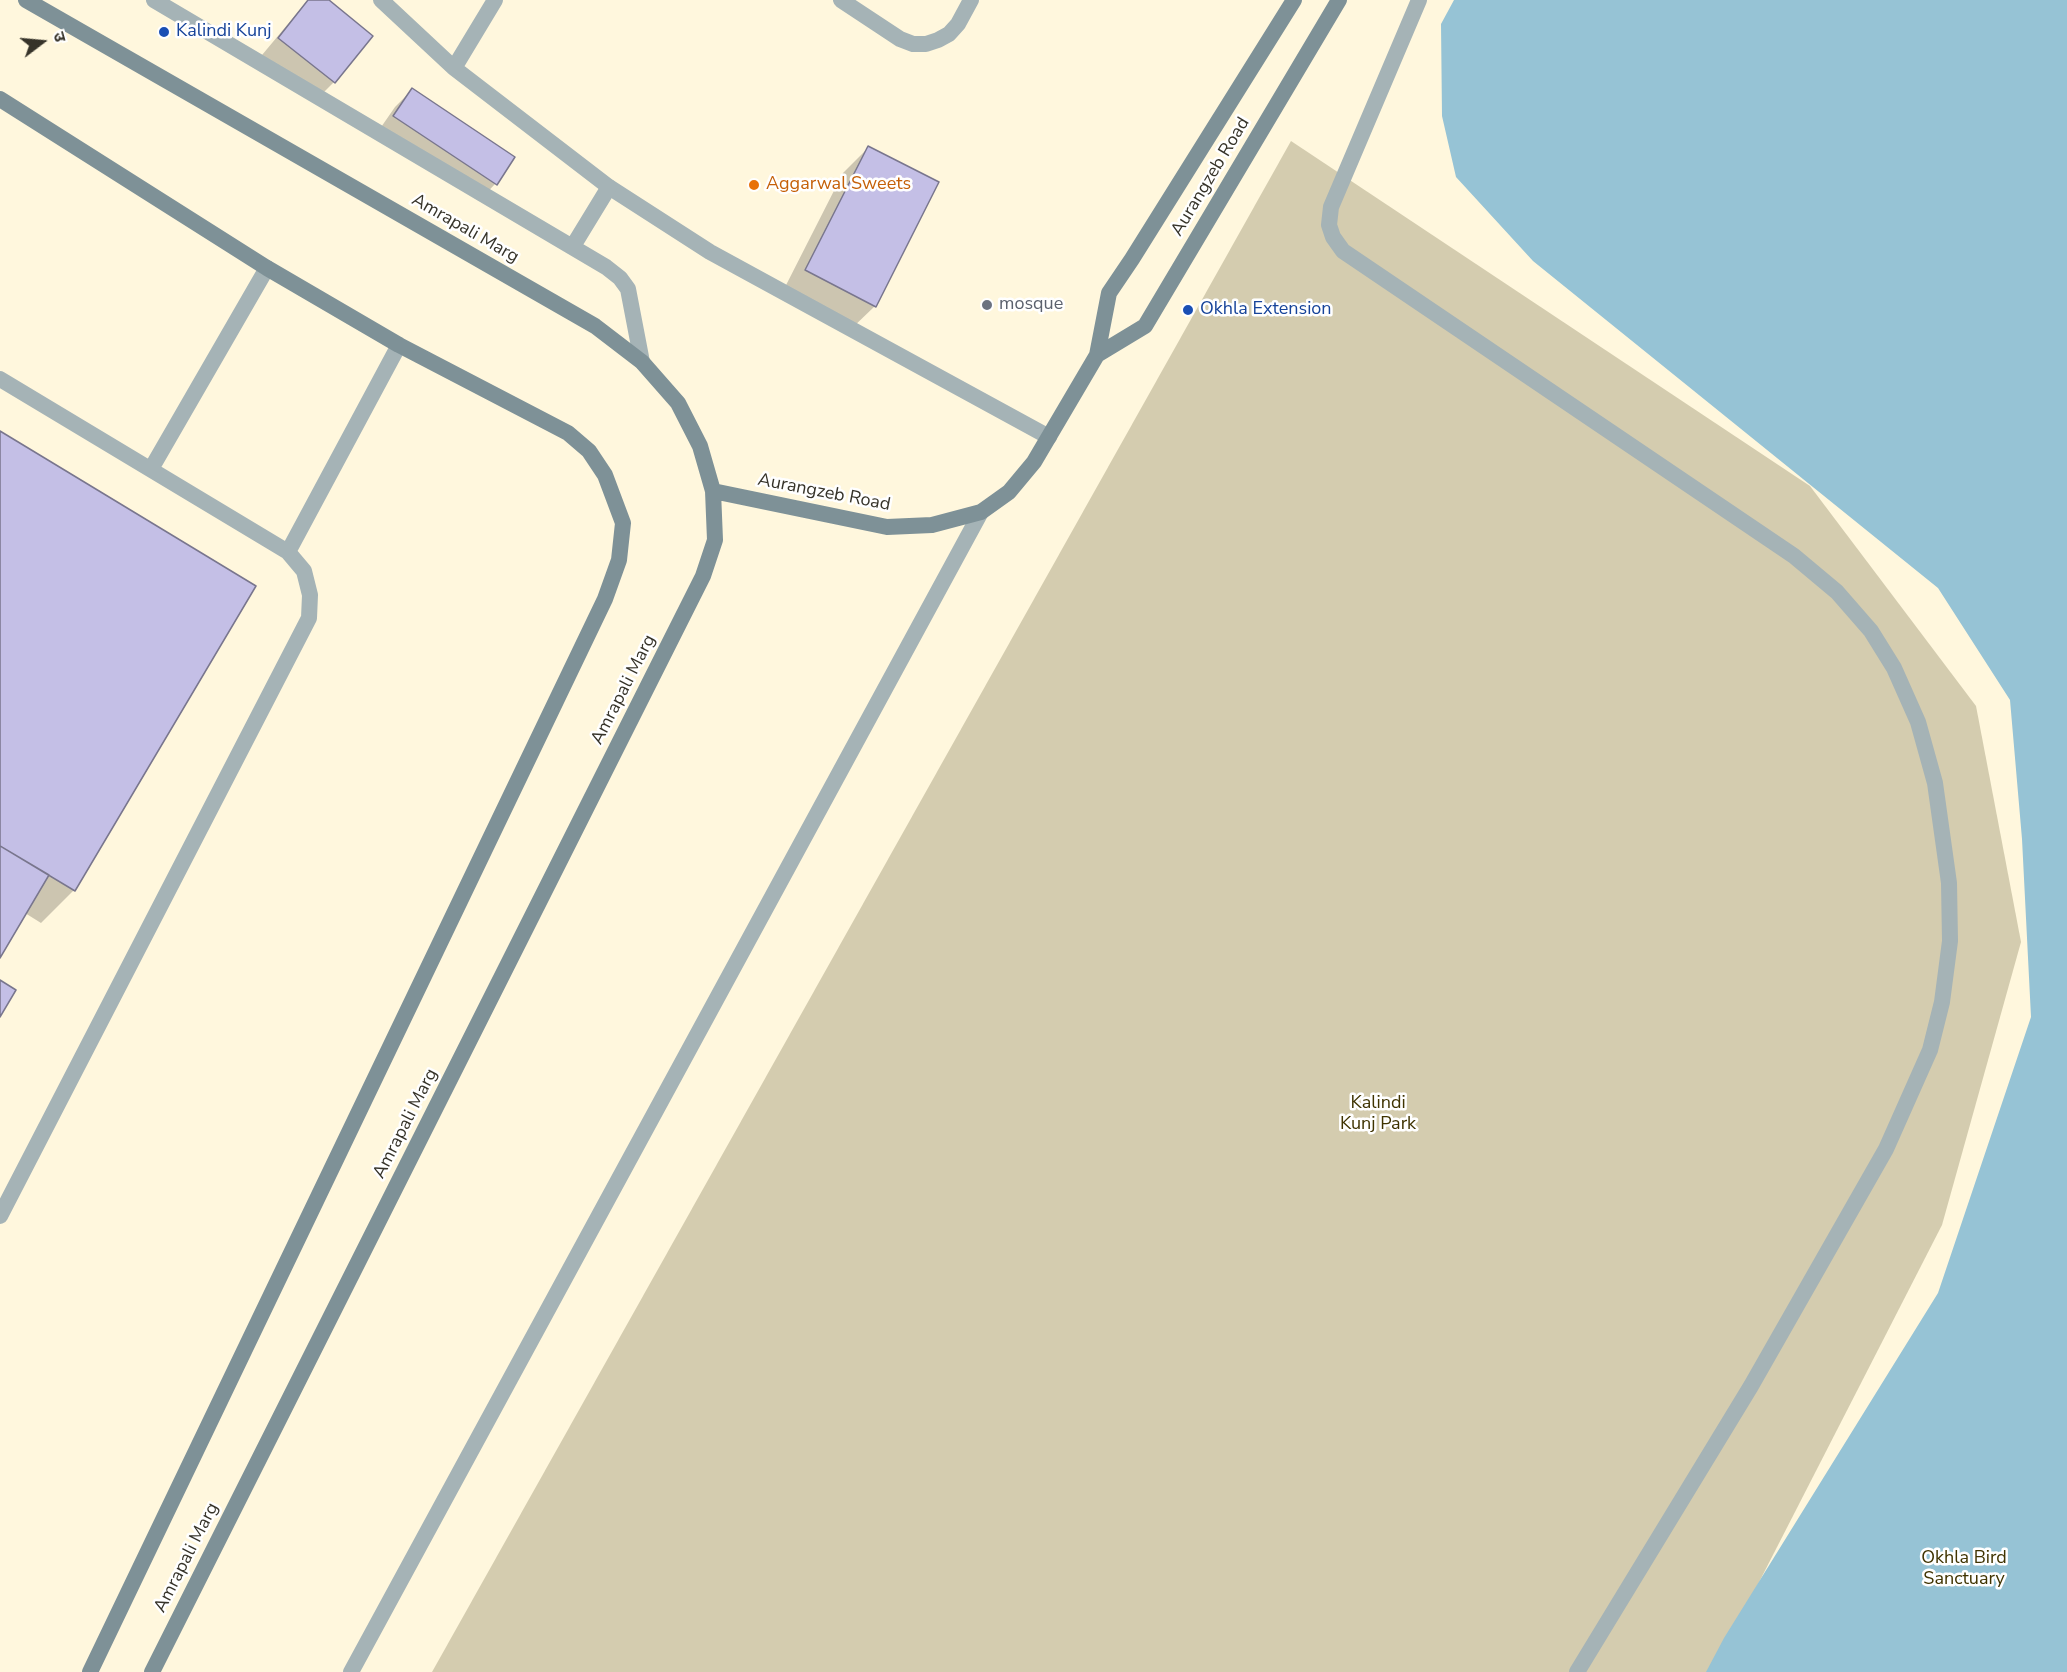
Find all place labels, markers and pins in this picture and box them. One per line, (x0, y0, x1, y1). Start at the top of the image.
place label: Kalindi Kunj (176, 21, 271, 43)
marker: Kalindi Kunj (157, 25, 171, 39)
place label: Aggarwal Sweets (766, 174, 911, 196)
marker: Aggarwal Sweets (747, 178, 761, 192)
place label: mosque (999, 294, 1063, 316)
marker: mosque (980, 298, 994, 312)
place label: Okhla Extension (1200, 299, 1332, 321)
marker: Okhla Extension (1181, 303, 1195, 317)

